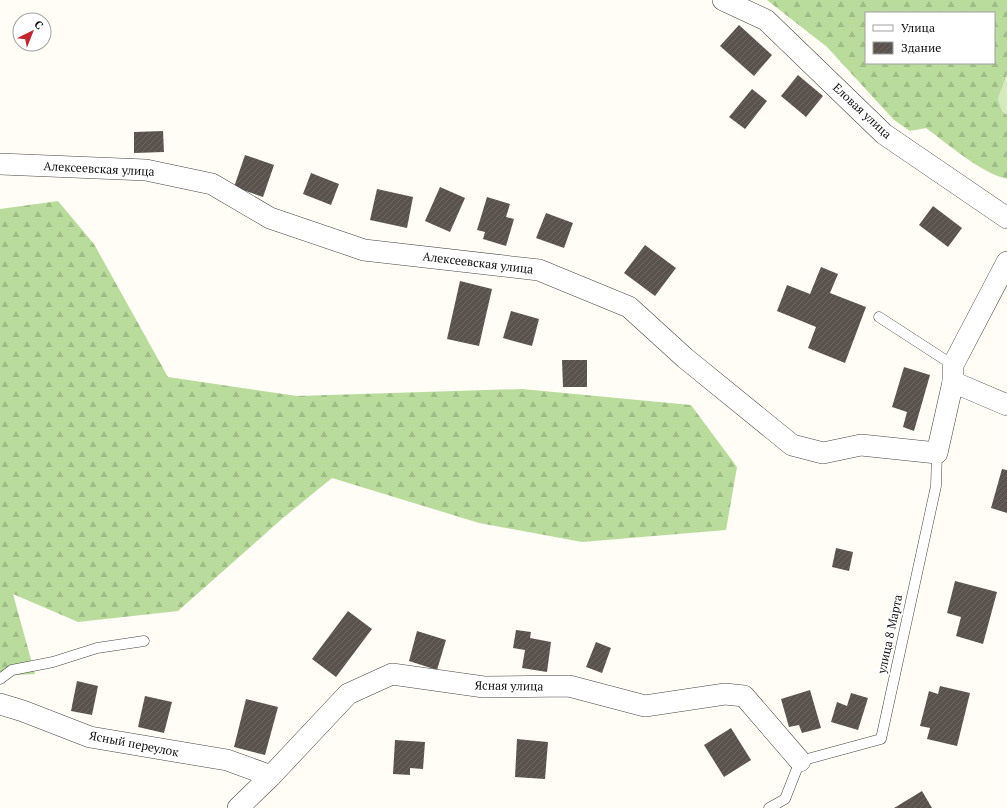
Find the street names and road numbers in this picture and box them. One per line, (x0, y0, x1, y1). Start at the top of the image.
street label: Еловая улица (830, 80, 895, 142)
street label: Алексеевская улица (43, 158, 155, 179)
street label: Алексеевская улица (422, 248, 534, 277)
street label: улица 8 Марта (874, 593, 905, 676)
street label: Ясная улица (474, 677, 544, 694)
street label: Ясный переулок (88, 727, 181, 760)

